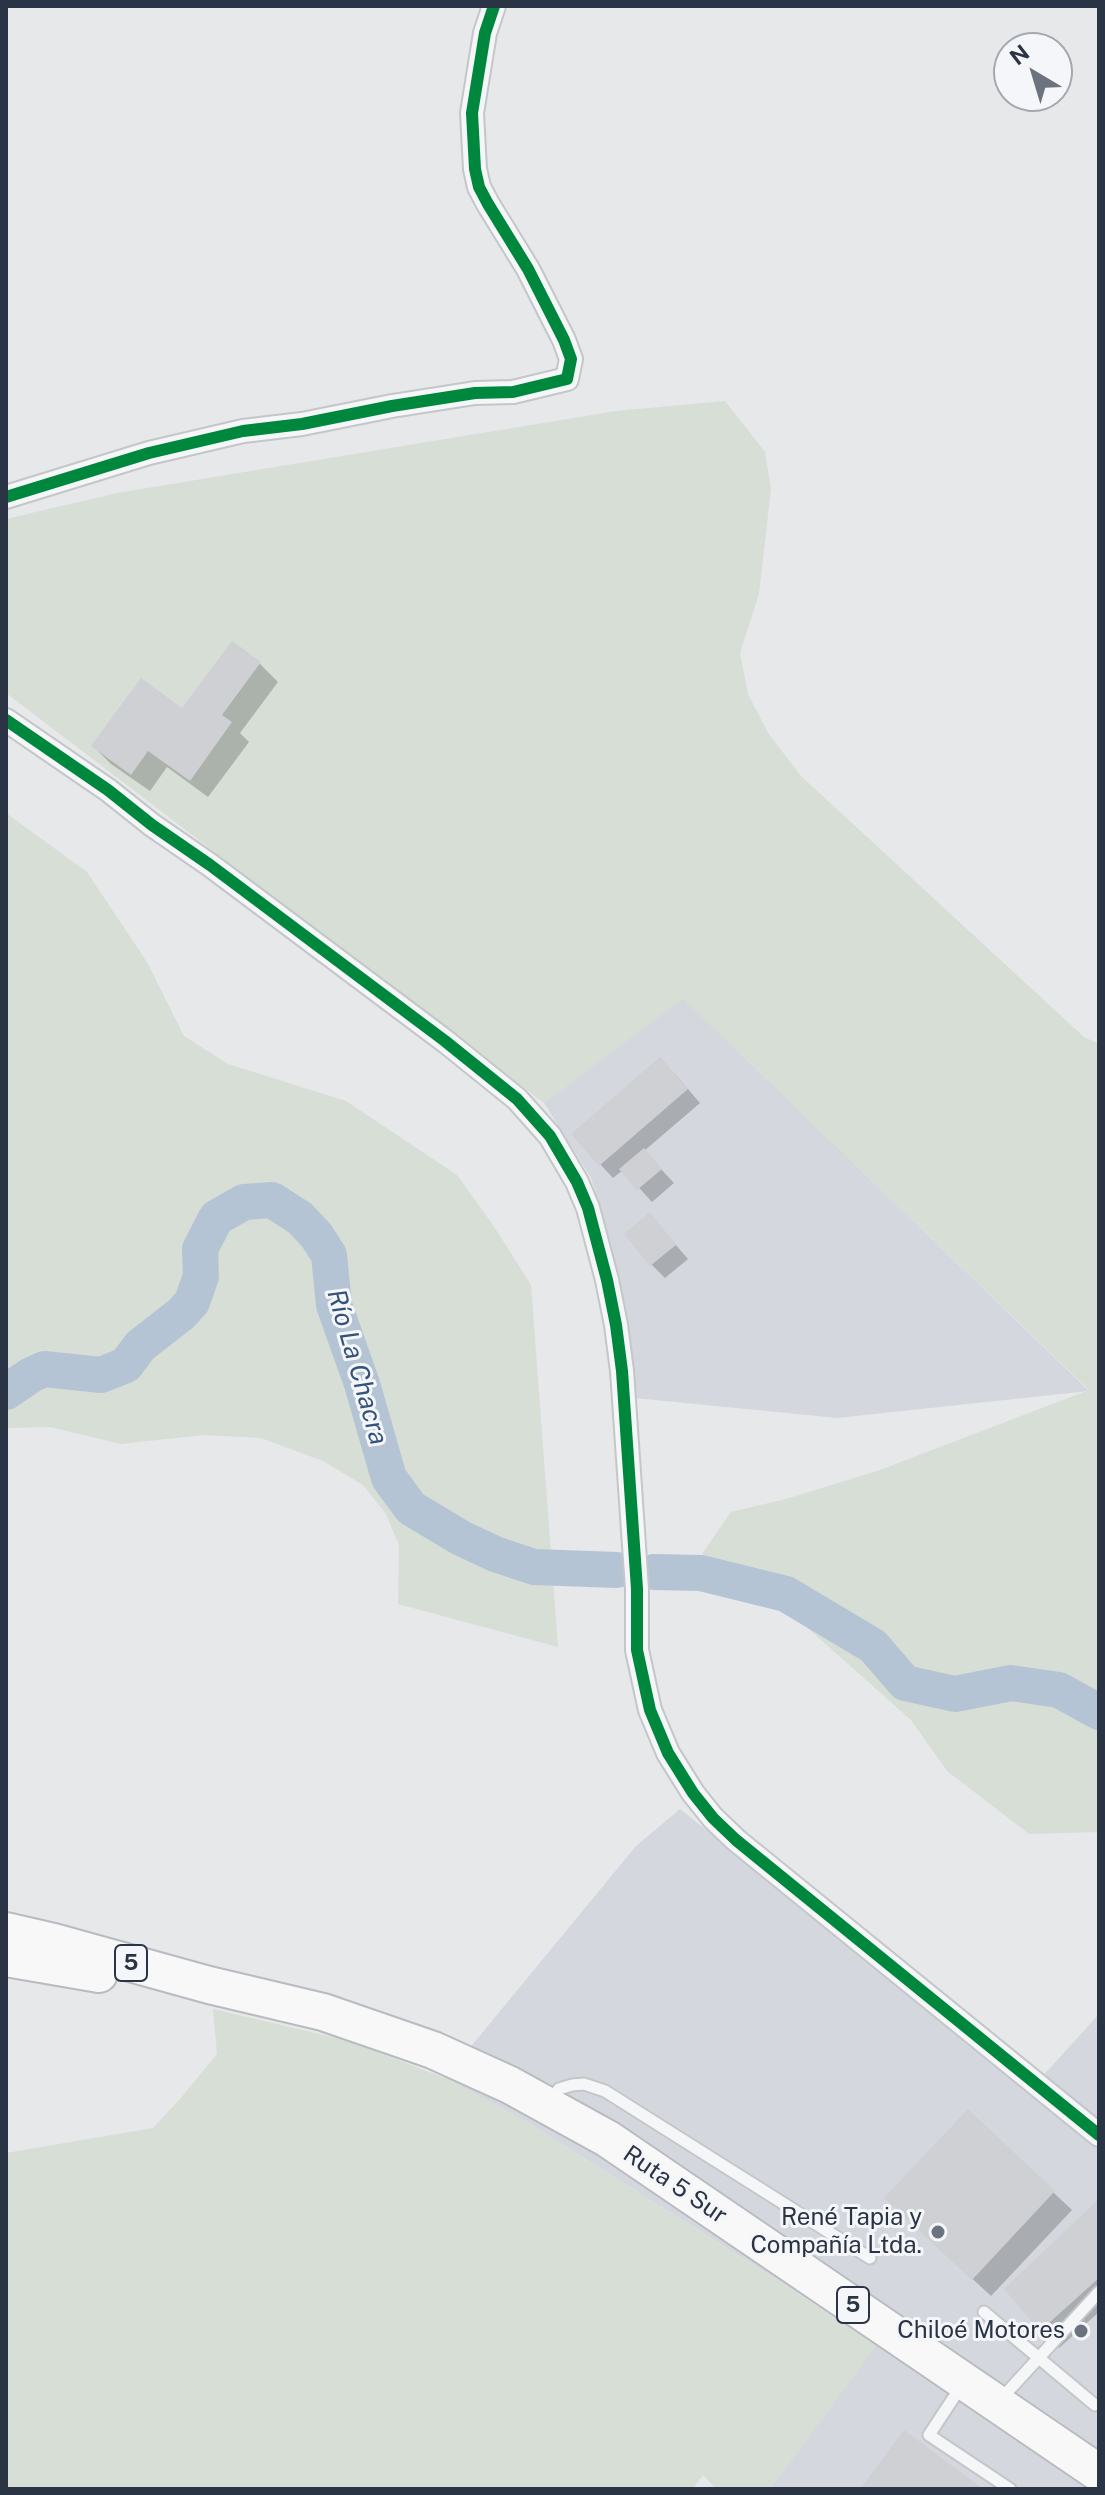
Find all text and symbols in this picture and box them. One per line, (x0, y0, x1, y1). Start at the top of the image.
north arrow (993, 32, 1073, 112)
text: N (1005, 39, 1034, 70)
water label: Río La Chacra (320, 1286, 394, 1448)
road number: 5 (115, 1945, 147, 1981)
street label: Ruta 5 Sur (618, 2140, 732, 2230)
place label: René Tapia y Compañía Ltda. (750, 2204, 922, 2260)
marker: René Tapia y Compañía Ltda. (929, 2223, 947, 2241)
road number: 5 (837, 2287, 869, 2323)
place label: Chiloé Motores (897, 2317, 1065, 2345)
marker: Chiloé Motores (1072, 2322, 1090, 2340)

